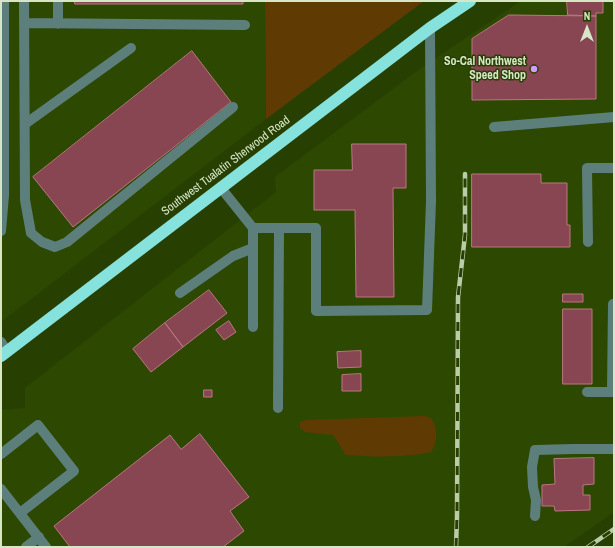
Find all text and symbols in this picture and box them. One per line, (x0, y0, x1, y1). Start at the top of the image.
north arrow (567, 8, 607, 48)
text: N (584, 9, 590, 23)
place label: So-Cal Northwest Speed Shop (444, 55, 526, 83)
marker: So-Cal Northwest Speed Shop (529, 64, 539, 74)
street label: Southwest Tualatin Sherwood Road (159, 113, 293, 219)

